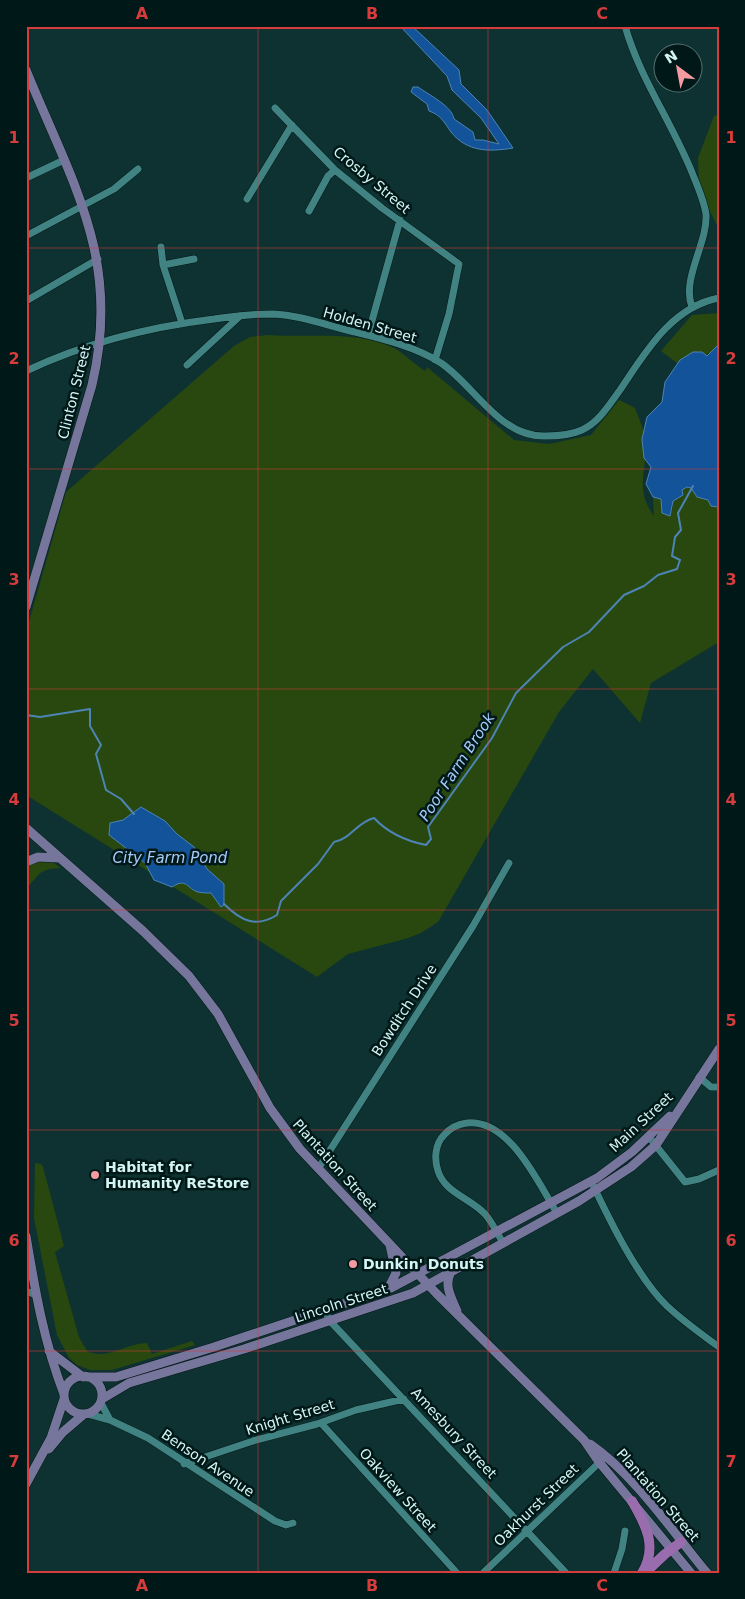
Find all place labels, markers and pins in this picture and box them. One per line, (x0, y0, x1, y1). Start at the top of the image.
place label: Habitat for Humanity ReStore (105, 1159, 249, 1191)
marker: Habitat for Humanity ReStore (89, 1169, 101, 1181)
place label: Dunkin' Donuts (363, 1256, 484, 1272)
marker: Dunkin' Donuts (347, 1258, 359, 1270)

